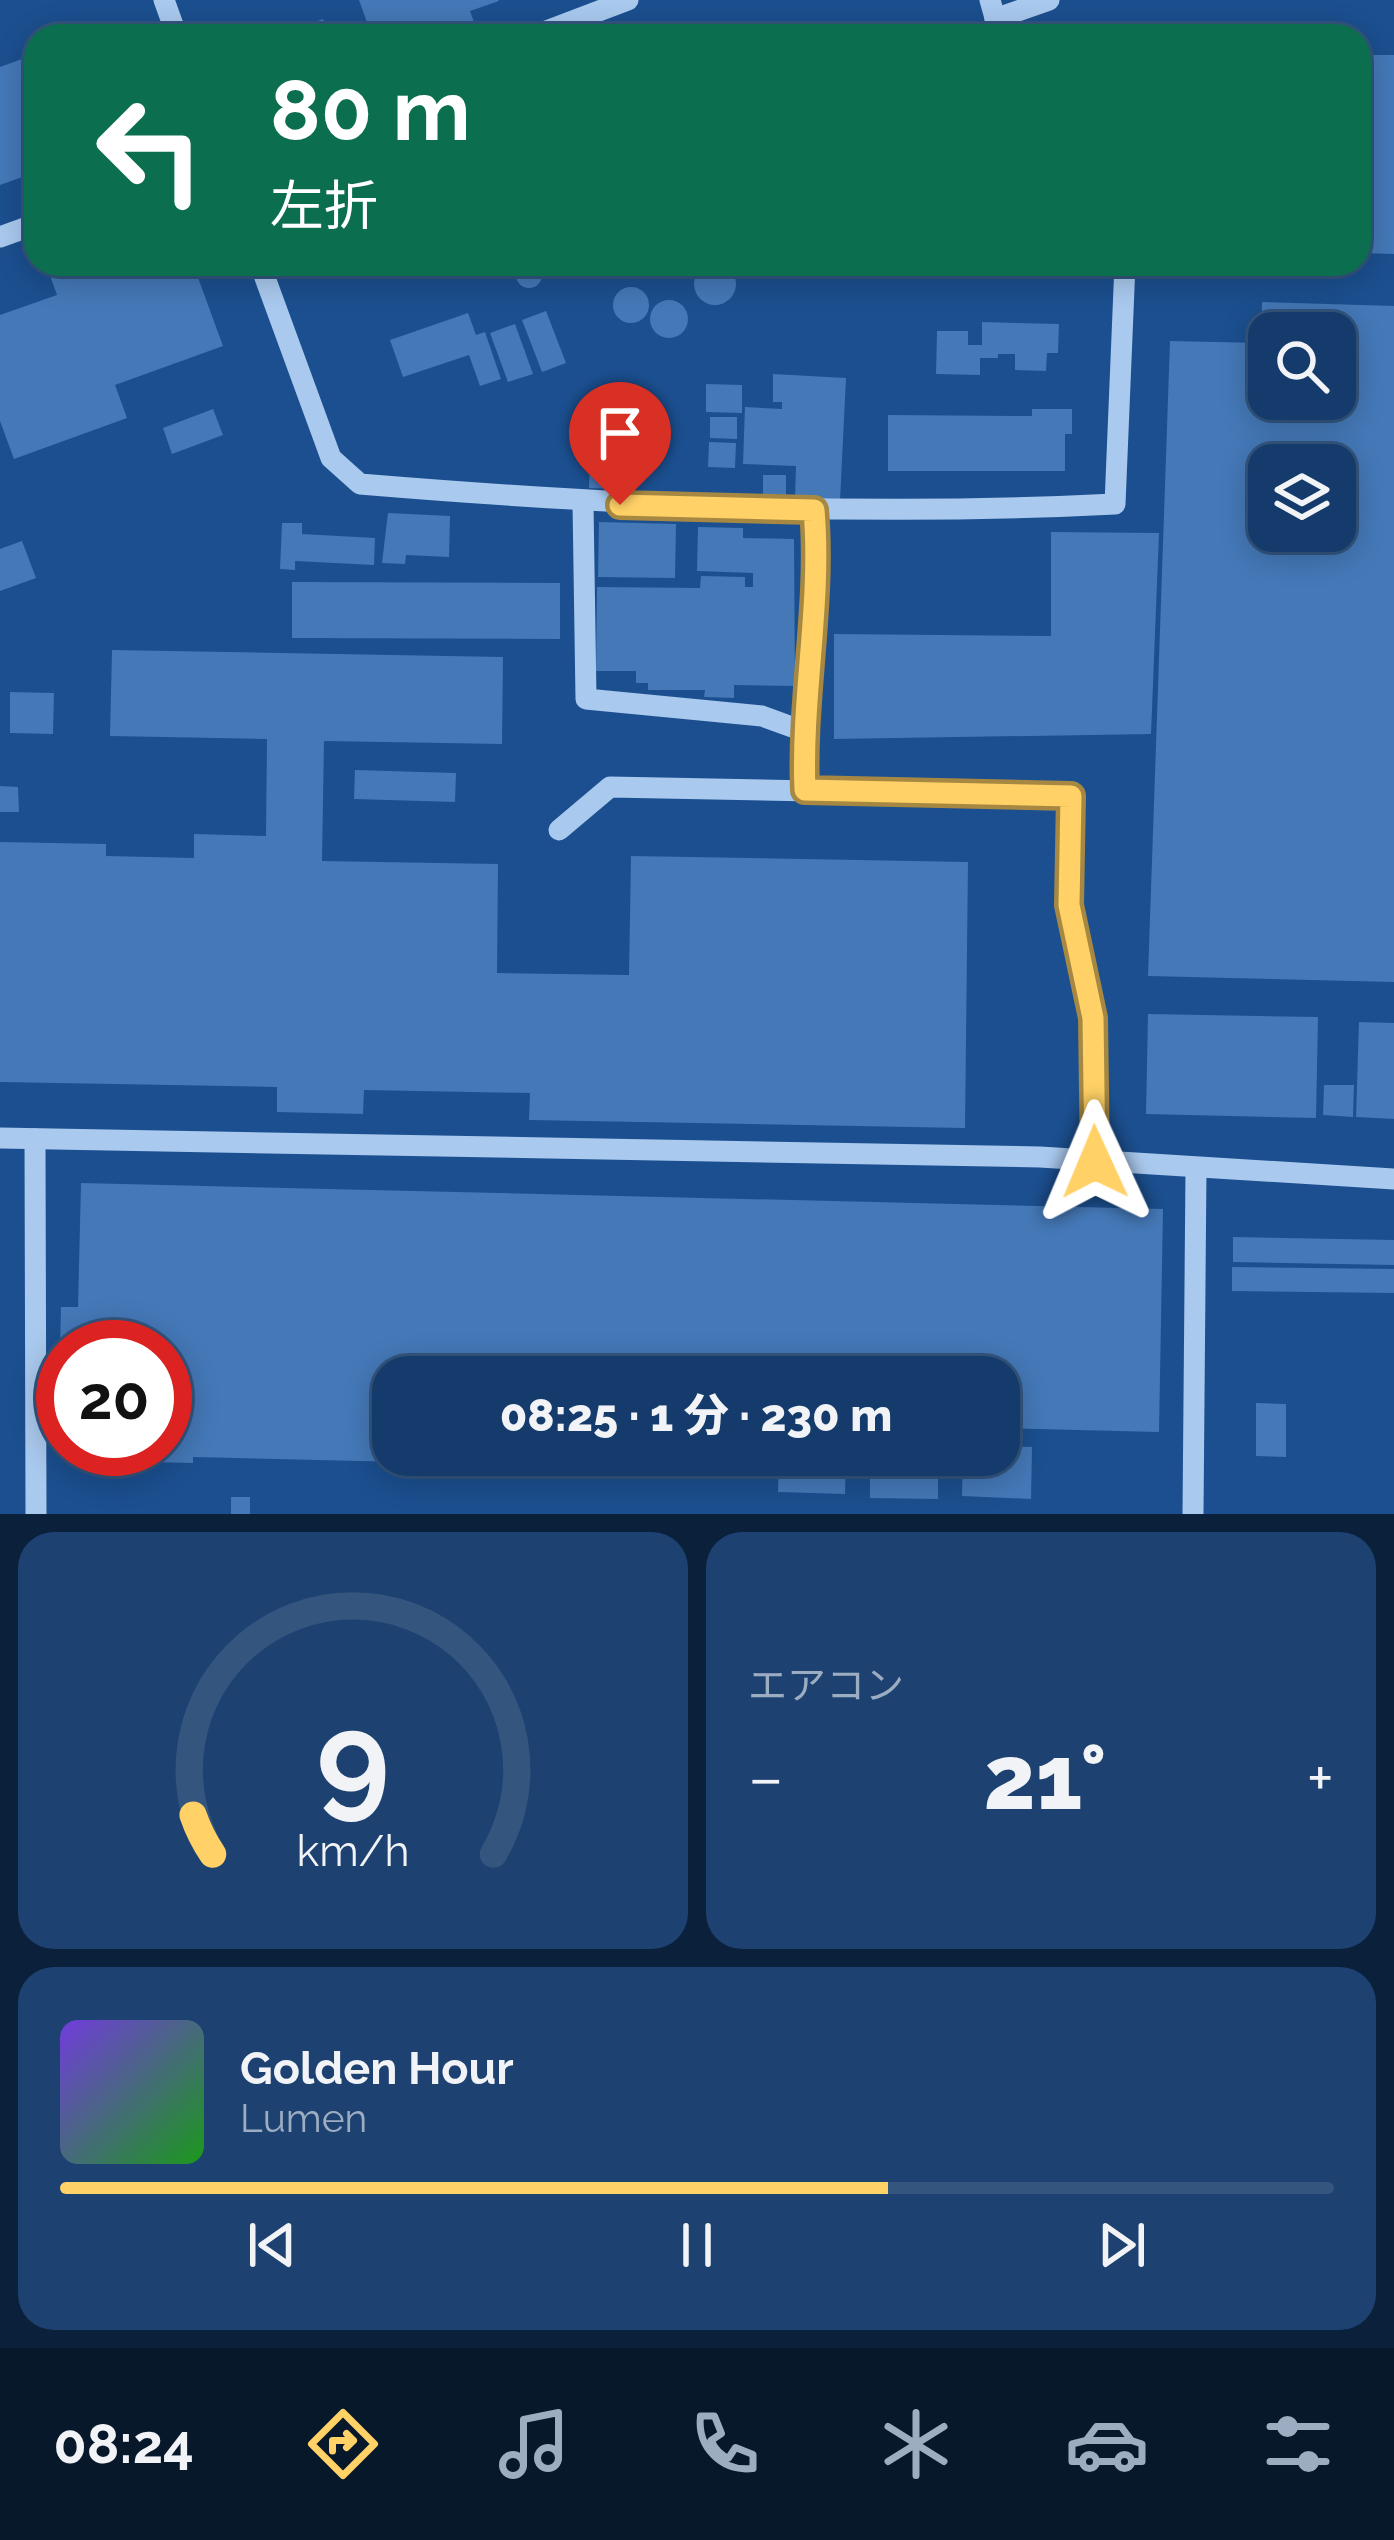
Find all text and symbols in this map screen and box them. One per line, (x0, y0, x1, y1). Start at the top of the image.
text: 80 m (270, 61, 471, 160)
icon: left (72, 72, 228, 228)
text: 左折 (270, 174, 378, 238)
map controls (1248, 312, 1356, 552)
button: search (1248, 312, 1356, 420)
pin (569, 382, 671, 505)
icon: arrive (587, 400, 653, 466)
button: layers (1248, 444, 1356, 552)
position arrow (1032, 1099, 1158, 1225)
speed limit sign: 20 (36, 1320, 192, 1476)
text: 08:25 · 1 分 · 230 m (500, 1389, 892, 1442)
text: エアコン (748, 1662, 904, 1708)
text: 9 (316, 1686, 390, 1832)
text: 21° (984, 1724, 1107, 1830)
text: − (748, 1739, 784, 1816)
text: + (1307, 1739, 1334, 1816)
text: km/h (296, 1825, 410, 1875)
text: Golden Hour (240, 2042, 514, 2095)
text: Lumen (240, 2095, 367, 2141)
icon: previous (239, 2212, 305, 2278)
icon: pause (664, 2212, 730, 2278)
icon: next (1089, 2212, 1155, 2278)
icon: directions (301, 2402, 385, 2486)
icon: music (492, 2402, 576, 2486)
icon: phone (683, 2402, 767, 2486)
icon: climate (874, 2402, 958, 2486)
icon: car (1065, 2402, 1149, 2486)
icon: filters (1256, 2402, 1340, 2486)
text: 08:24 (54, 2412, 194, 2476)

